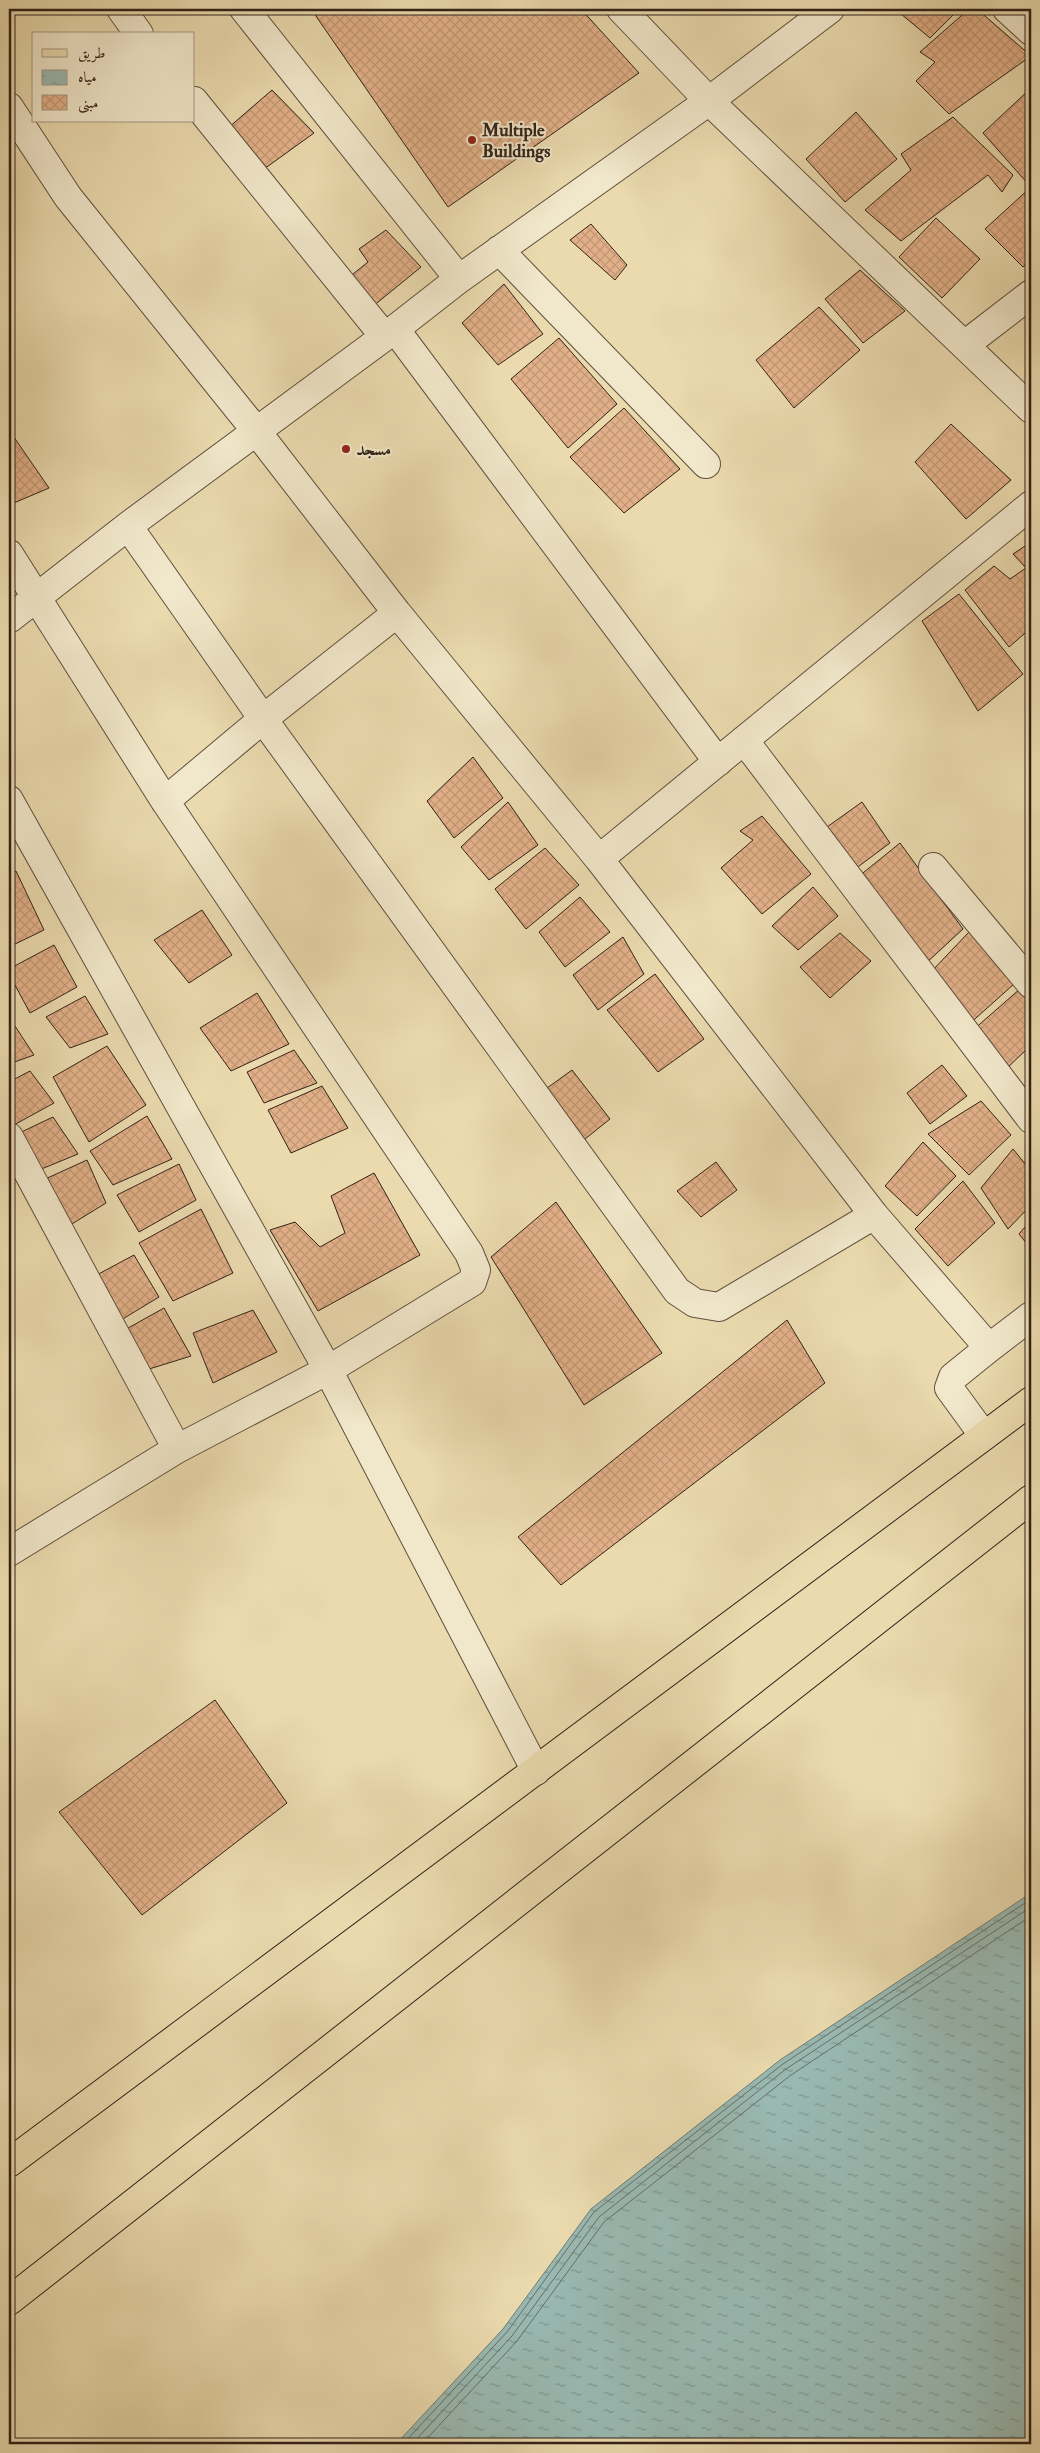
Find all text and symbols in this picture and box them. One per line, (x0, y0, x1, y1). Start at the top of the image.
legend (32, 32, 195, 122)
text: طريق (78, 44, 105, 63)
text: مياه (78, 68, 96, 87)
text: مبنى (78, 94, 98, 114)
place label: Multiple Buildings (481, 119, 550, 163)
marker: Multiple Buildings (466, 134, 478, 146)
place label: مسجد (356, 438, 391, 461)
marker: مسجد (340, 443, 352, 455)

